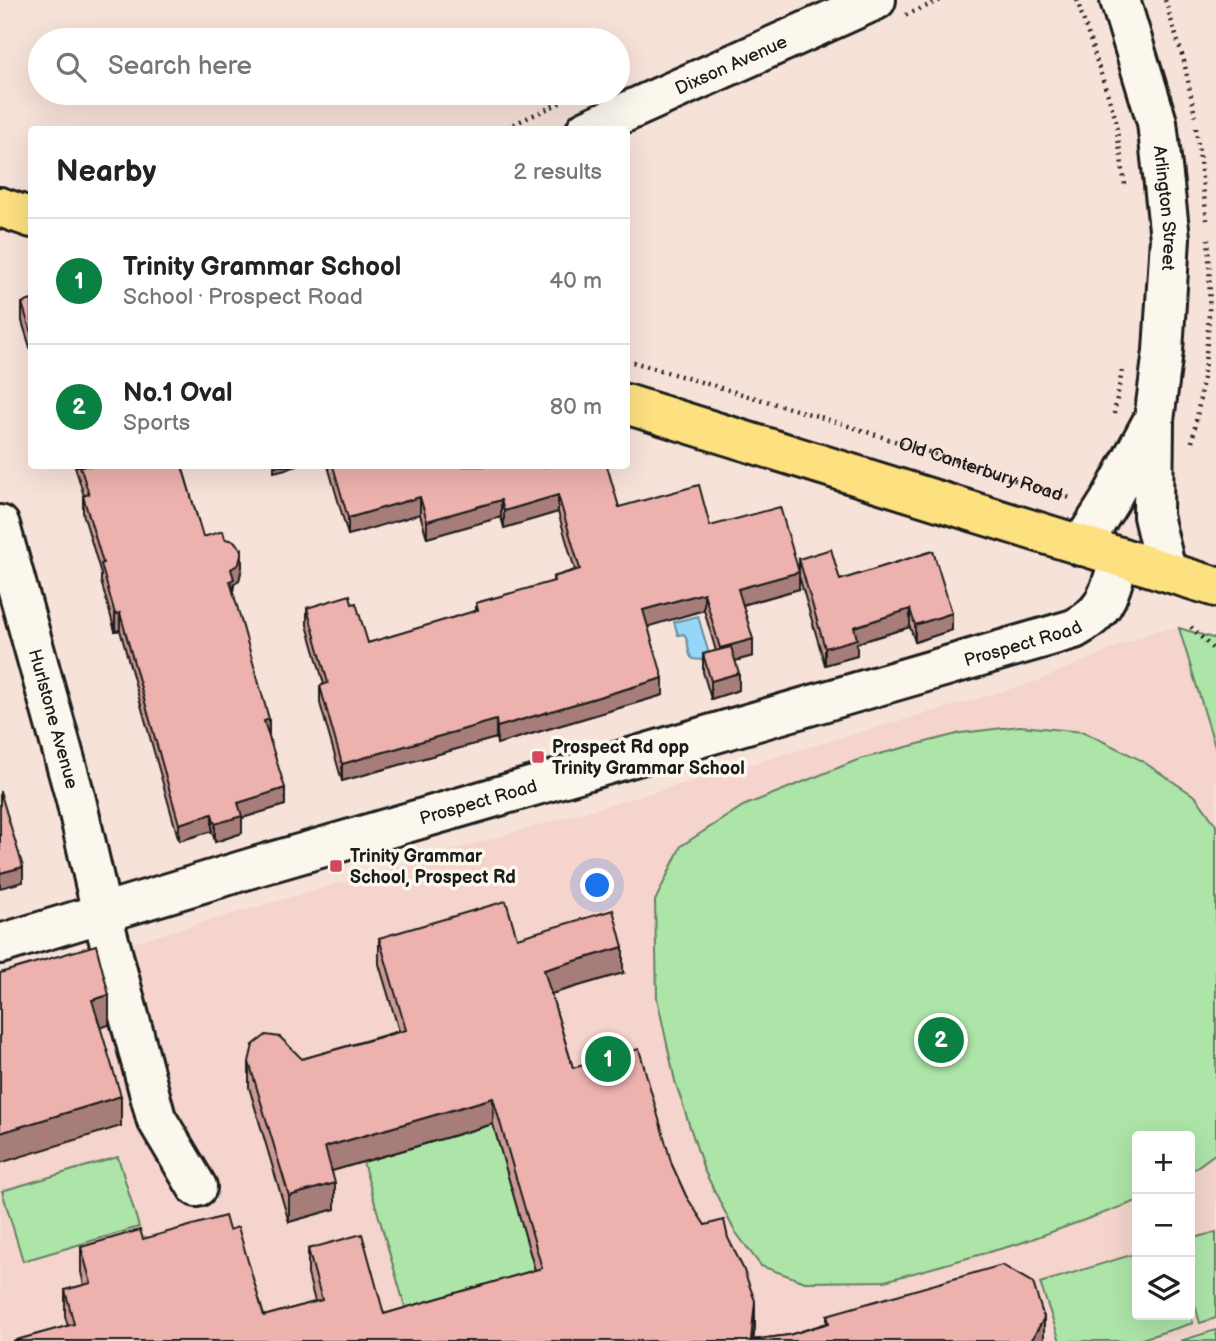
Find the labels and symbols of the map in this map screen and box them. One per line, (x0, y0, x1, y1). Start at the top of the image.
street label: Dixson Avenue (672, 31, 791, 100)
street label: Arlington Street (1149, 144, 1180, 272)
street label: Old Canterbury Road (896, 433, 1065, 506)
street label: Prospect Road (962, 617, 1086, 671)
street label: Hurlstone Avenue (24, 647, 82, 791)
place label: Prospect Rd opp Trinity Grammar School (552, 737, 745, 779)
marker: Prospect Rd opp Trinity Grammar School (530, 749, 546, 765)
street label: Prospect Road (417, 775, 540, 829)
place label: Trinity Grammar School, Prospect Rd (350, 846, 516, 888)
marker: Trinity Grammar School, Prospect Rd (328, 858, 344, 874)
your location (580, 868, 614, 902)
pin: 2 (918, 1014, 964, 1066)
pin: 1 (585, 1033, 631, 1085)

